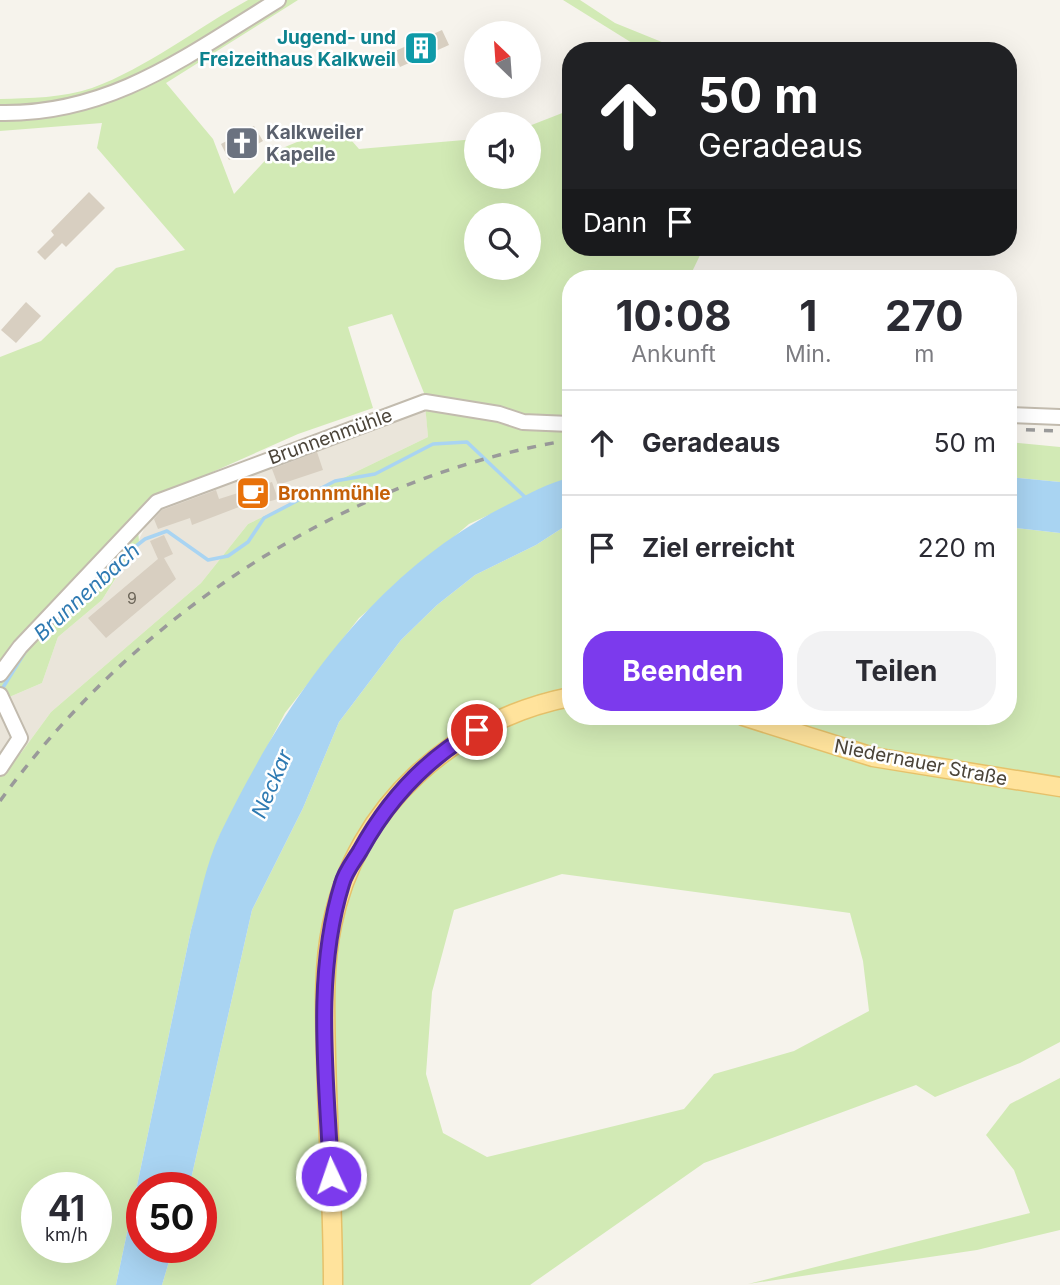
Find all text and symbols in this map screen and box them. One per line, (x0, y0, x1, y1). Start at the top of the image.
north arrow (464, 21, 541, 98)
map controls (464, 21, 541, 280)
place label: Jugend- und Freizeithaus Kalkweil (199, 26, 396, 71)
building icon: Jugend- und Freizeithaus Kalkweil (402, 29, 440, 67)
text: 50 m (698, 66, 819, 125)
icon: ahead (583, 70, 674, 161)
button: sound (464, 112, 541, 189)
place label: Kalkweiler Kapelle (266, 121, 364, 166)
church icon: Kalkweiler Kapelle (223, 124, 261, 162)
text: Geradeaus (698, 126, 863, 165)
button: search (464, 203, 541, 280)
icon: arrive (661, 203, 699, 241)
text: Dann (583, 207, 647, 238)
text: 10:08 (615, 290, 732, 341)
text: 1 (799, 290, 817, 341)
text: 270 (885, 290, 964, 341)
text: Ankunft (631, 340, 716, 368)
text: Min. (785, 340, 832, 368)
text: m (914, 340, 934, 368)
street label: Brunnenmühle (265, 403, 395, 470)
icon: ahead (583, 424, 621, 462)
text: Geradeaus (642, 427, 780, 458)
text: 50 m (934, 427, 996, 458)
cafe icon: Bronnmühle (234, 474, 272, 512)
place label: Bronnmühle (278, 482, 391, 505)
icon: arrive (583, 529, 621, 567)
text: Ziel erreicht (642, 532, 795, 563)
text: 220 m (918, 532, 996, 563)
water label: Brunnenbach (29, 538, 145, 646)
house number: 9 (127, 588, 137, 608)
button: Beenden (583, 631, 783, 711)
button: Teilen (797, 631, 996, 711)
pin (447, 700, 507, 760)
icon: arrive (458, 711, 496, 749)
street label: Niedernauer Straße (832, 734, 1009, 791)
water label: Neckar (246, 745, 297, 822)
position arrow (294, 1139, 368, 1213)
speed limit sign: 50 (126, 1172, 217, 1263)
text: 41 (48, 1187, 85, 1229)
text: km/h (45, 1224, 88, 1245)

